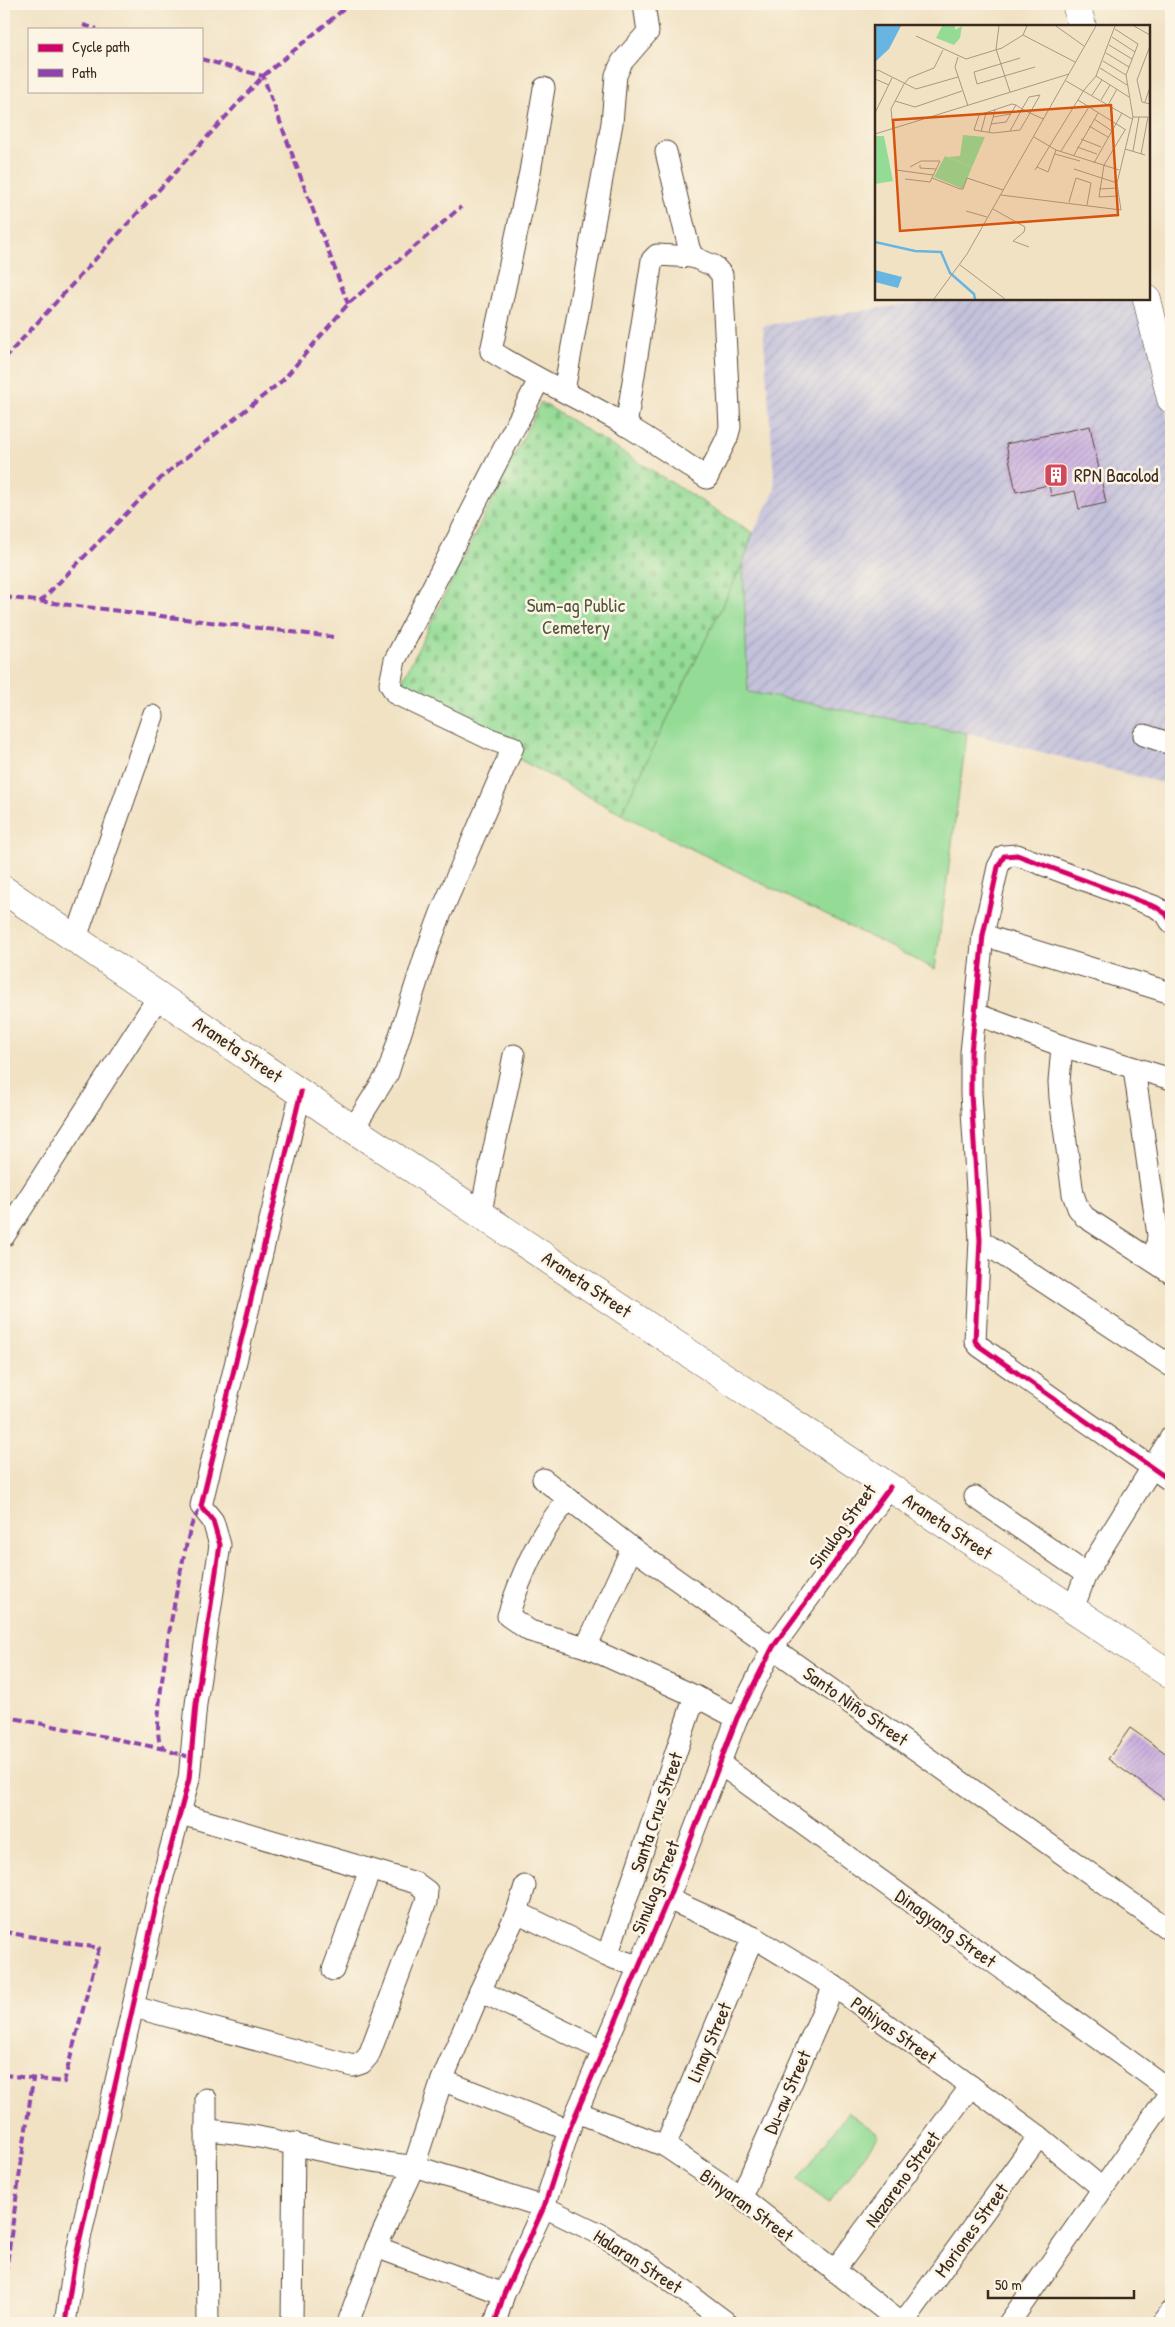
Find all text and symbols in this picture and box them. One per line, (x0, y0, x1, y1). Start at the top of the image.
inset map (875, 25, 1150, 300)
legend (28, 28, 202, 92)
text: Cycle path (72, 36, 130, 57)
text: Path (72, 62, 97, 83)
building icon: RPN Bacolod (1043, 462, 1069, 488)
place label: RPN Bacolod (1074, 462, 1159, 488)
park label: Sum-ag Public Cemetery (527, 592, 626, 640)
street label: Araneta Street (188, 1009, 288, 1089)
street label: Araneta Street (537, 1244, 637, 1324)
street label: Sinulog Street (802, 1478, 882, 1574)
street label: Araneta Street (898, 1486, 998, 1566)
street label: Santo Niño Street (798, 1660, 914, 1752)
street label: Santa Cruz Street (623, 1748, 689, 1875)
street label: Sinulog Street (624, 1836, 686, 1938)
street label: Dinagyang Street (890, 1883, 1002, 1974)
street label: Pahiyas Street (846, 1990, 943, 2070)
street label: Linay Street (681, 1998, 738, 2086)
street label: Du-aw Street (757, 2046, 817, 2138)
street label: Nazareno Street (858, 2125, 946, 2232)
street label: Binyaran Street (695, 2162, 799, 2248)
street label: Moriones Street (928, 2177, 1014, 2282)
street label: Halaran Street (589, 2223, 688, 2300)
scale bar (988, 2267, 1134, 2299)
text: 50 m (995, 2274, 1022, 2295)

